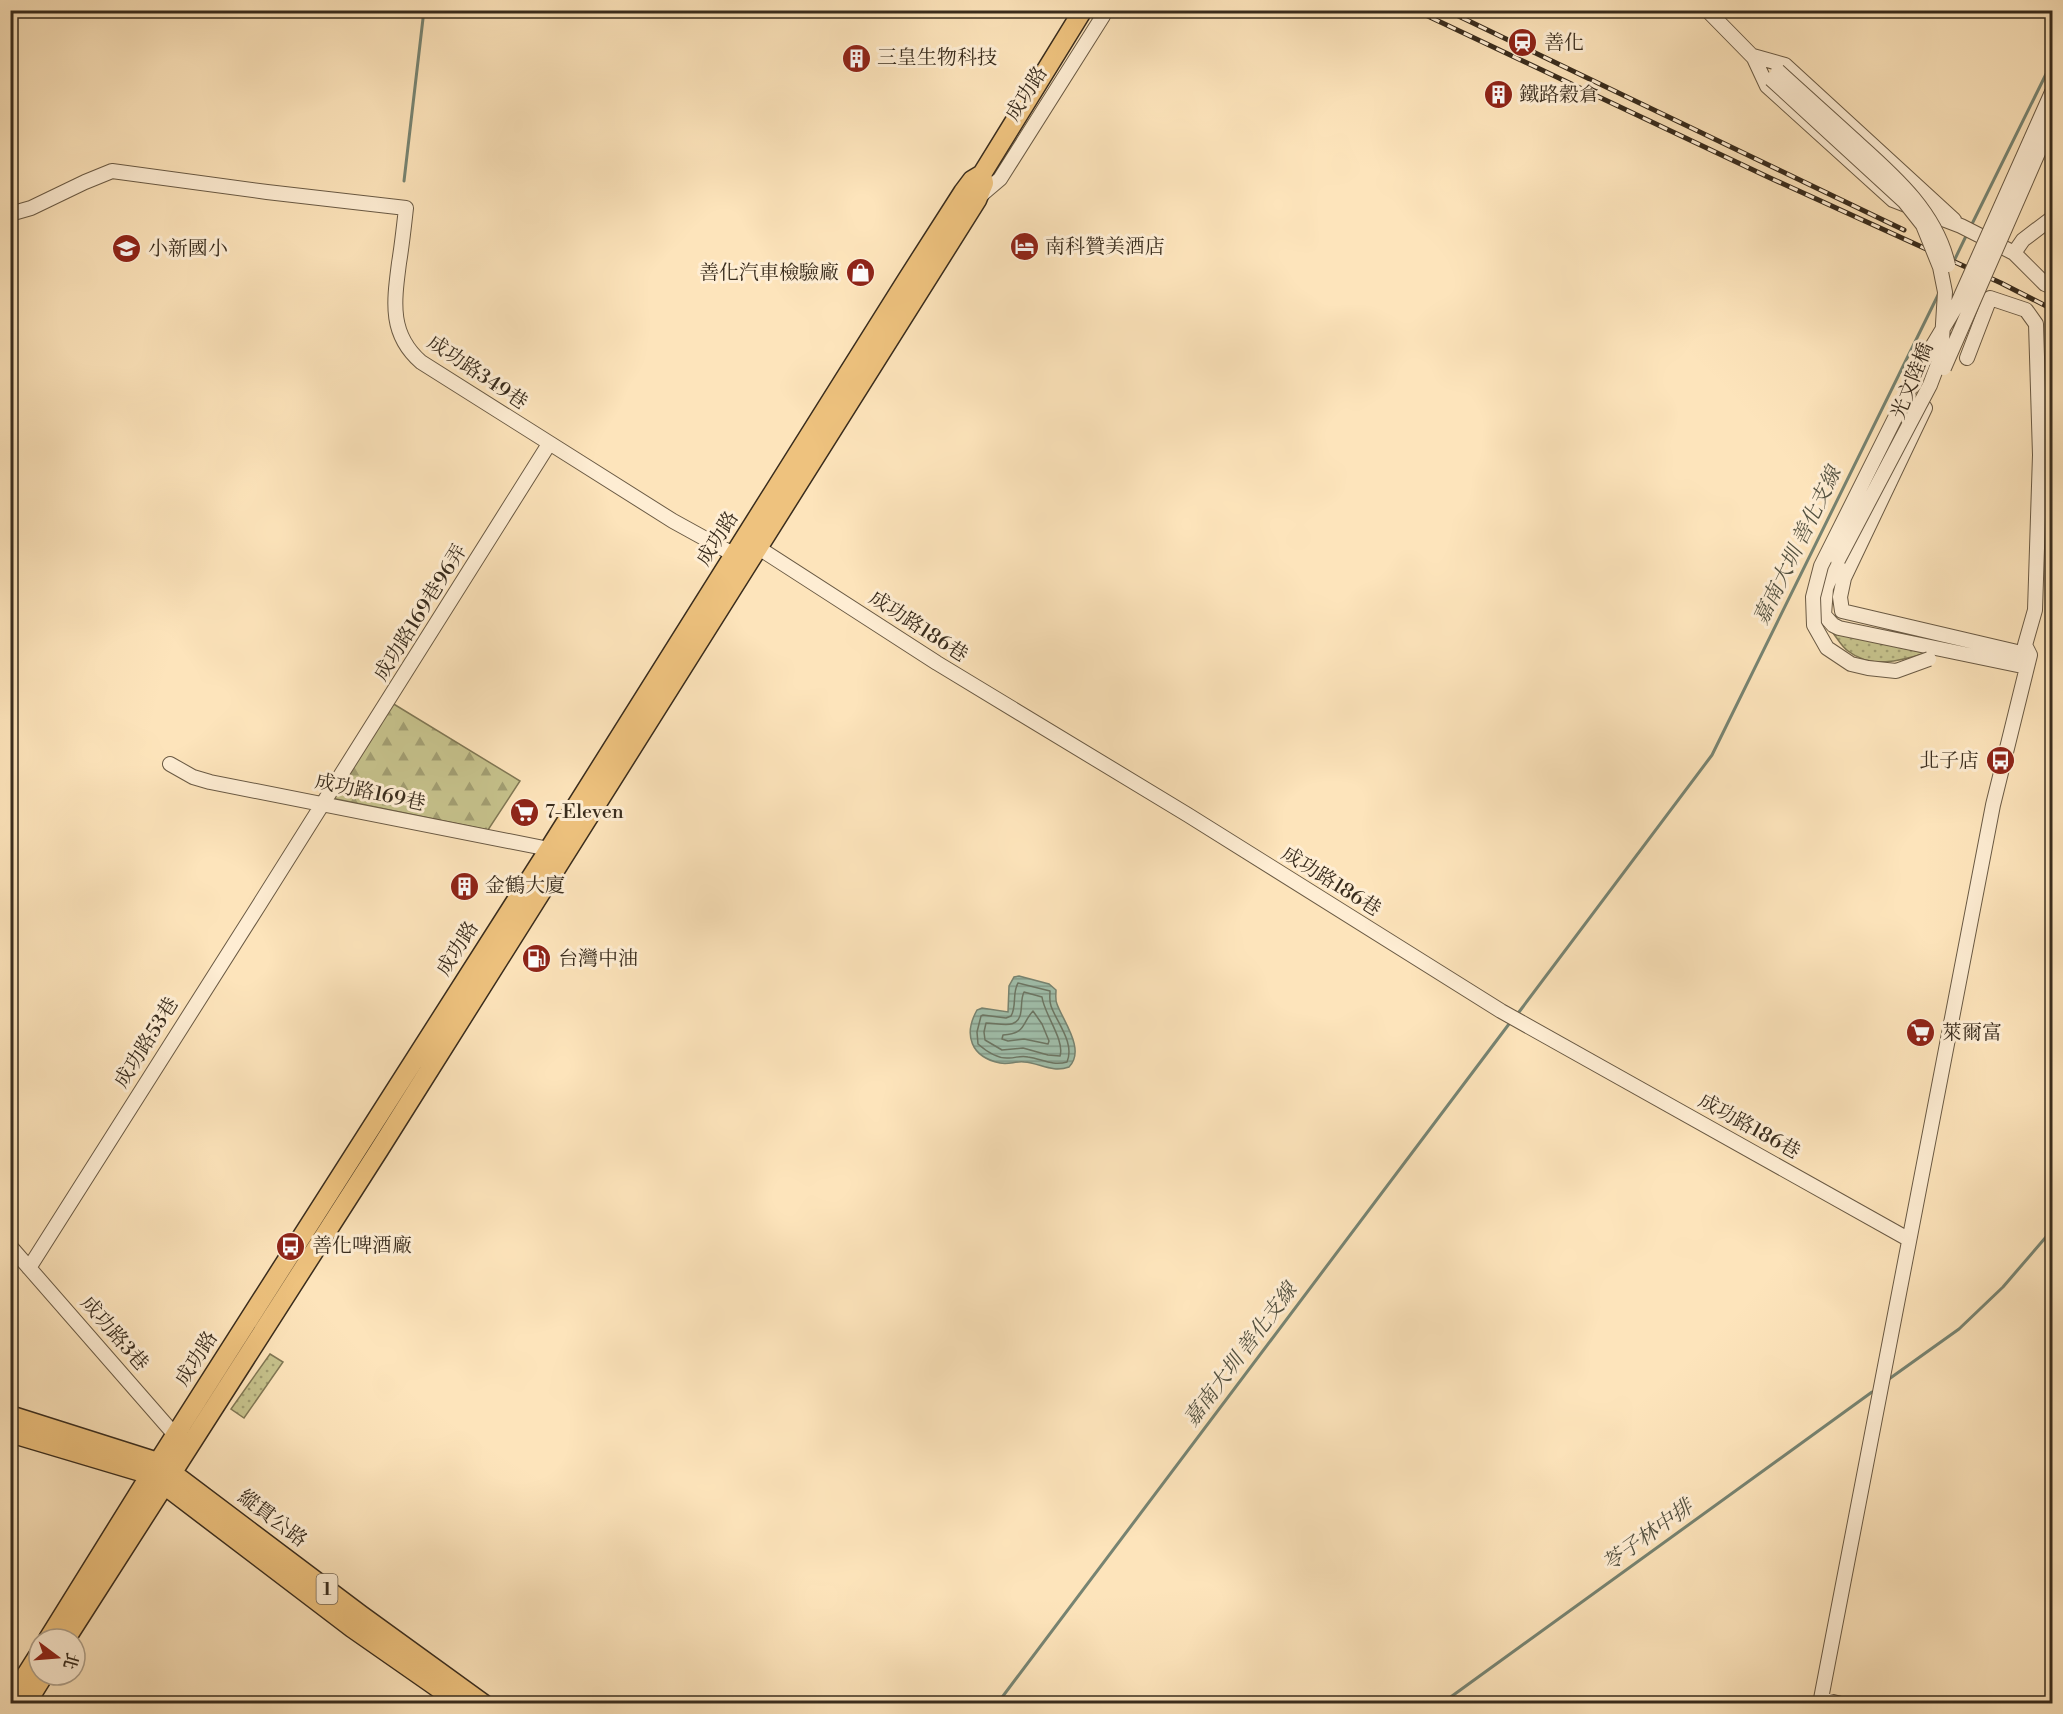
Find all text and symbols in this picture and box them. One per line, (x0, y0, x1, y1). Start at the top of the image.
station icon: 善化 (1507, 27, 1539, 59)
place label: 善化 (1544, 31, 1584, 56)
building icon: 三皇生物科技 (840, 42, 872, 74)
place label: 三皇生物科技 (877, 46, 997, 71)
street label: 成功路 (1001, 62, 1053, 126)
building icon: 鐵路穀倉 (1482, 79, 1514, 111)
place label: 鐵路穀倉 (1519, 83, 1599, 108)
hotel icon: 南科贊美酒店 (1008, 231, 1040, 263)
school or university icon: 小新國小 (111, 233, 143, 265)
place label: 南科贊美酒店 (1045, 235, 1165, 260)
place label: 小新國小 (148, 237, 228, 262)
shop icon: 善化汽車檢驗廠 (844, 257, 876, 289)
place label: 善化汽車檢驗廠 (699, 261, 839, 286)
street label: 成功路349巷 (422, 330, 532, 416)
street label: 光文陸橋 (1886, 339, 1940, 423)
water label: 嘉南大圳 善化支線 (1749, 461, 1848, 629)
street label: 成功路 (692, 507, 744, 571)
street label: 成功路169巷96弄 (369, 540, 473, 686)
street label: 成功路186巷 (864, 586, 972, 668)
bus stop icon: 北子店 (1984, 745, 2016, 777)
place label: 北子店 (1919, 749, 1979, 774)
street label: 成功路169巷 (313, 769, 427, 817)
supermarket icon: 7-Eleven (508, 796, 540, 828)
place label: 7-Eleven (545, 800, 624, 825)
street label: 成功路186巷 (1277, 842, 1385, 922)
building icon: 金鶴大廈 (448, 870, 480, 902)
place label: 金鶴大廈 (485, 874, 565, 899)
street label: 成功路 (432, 917, 484, 981)
fuel station icon: 台灣中油 (521, 943, 553, 975)
place label: 台灣中油 (558, 947, 638, 972)
street label: 成功路53巷 (109, 993, 185, 1093)
supermarket icon: 萊爾富 (1905, 1017, 1937, 1049)
place label: 萊爾富 (1942, 1021, 2002, 1046)
street label: 成功路186巷 (1694, 1089, 1804, 1165)
bus stop icon: 善化啤酒廠 (275, 1230, 307, 1262)
place label: 善化啤酒廠 (312, 1234, 412, 1259)
water label: 嘉南大圳 善化支線 (1179, 1277, 1304, 1432)
street label: 成功路3巷 (75, 1291, 153, 1377)
street label: 成功路 (170, 1327, 224, 1391)
street label: 縱貫公路 (233, 1485, 311, 1553)
water label: 苓子林中排 (1598, 1493, 1701, 1577)
road number: 1 (316, 1574, 338, 1604)
north arrow (27, 1627, 87, 1687)
text: 北 (59, 1650, 82, 1671)

